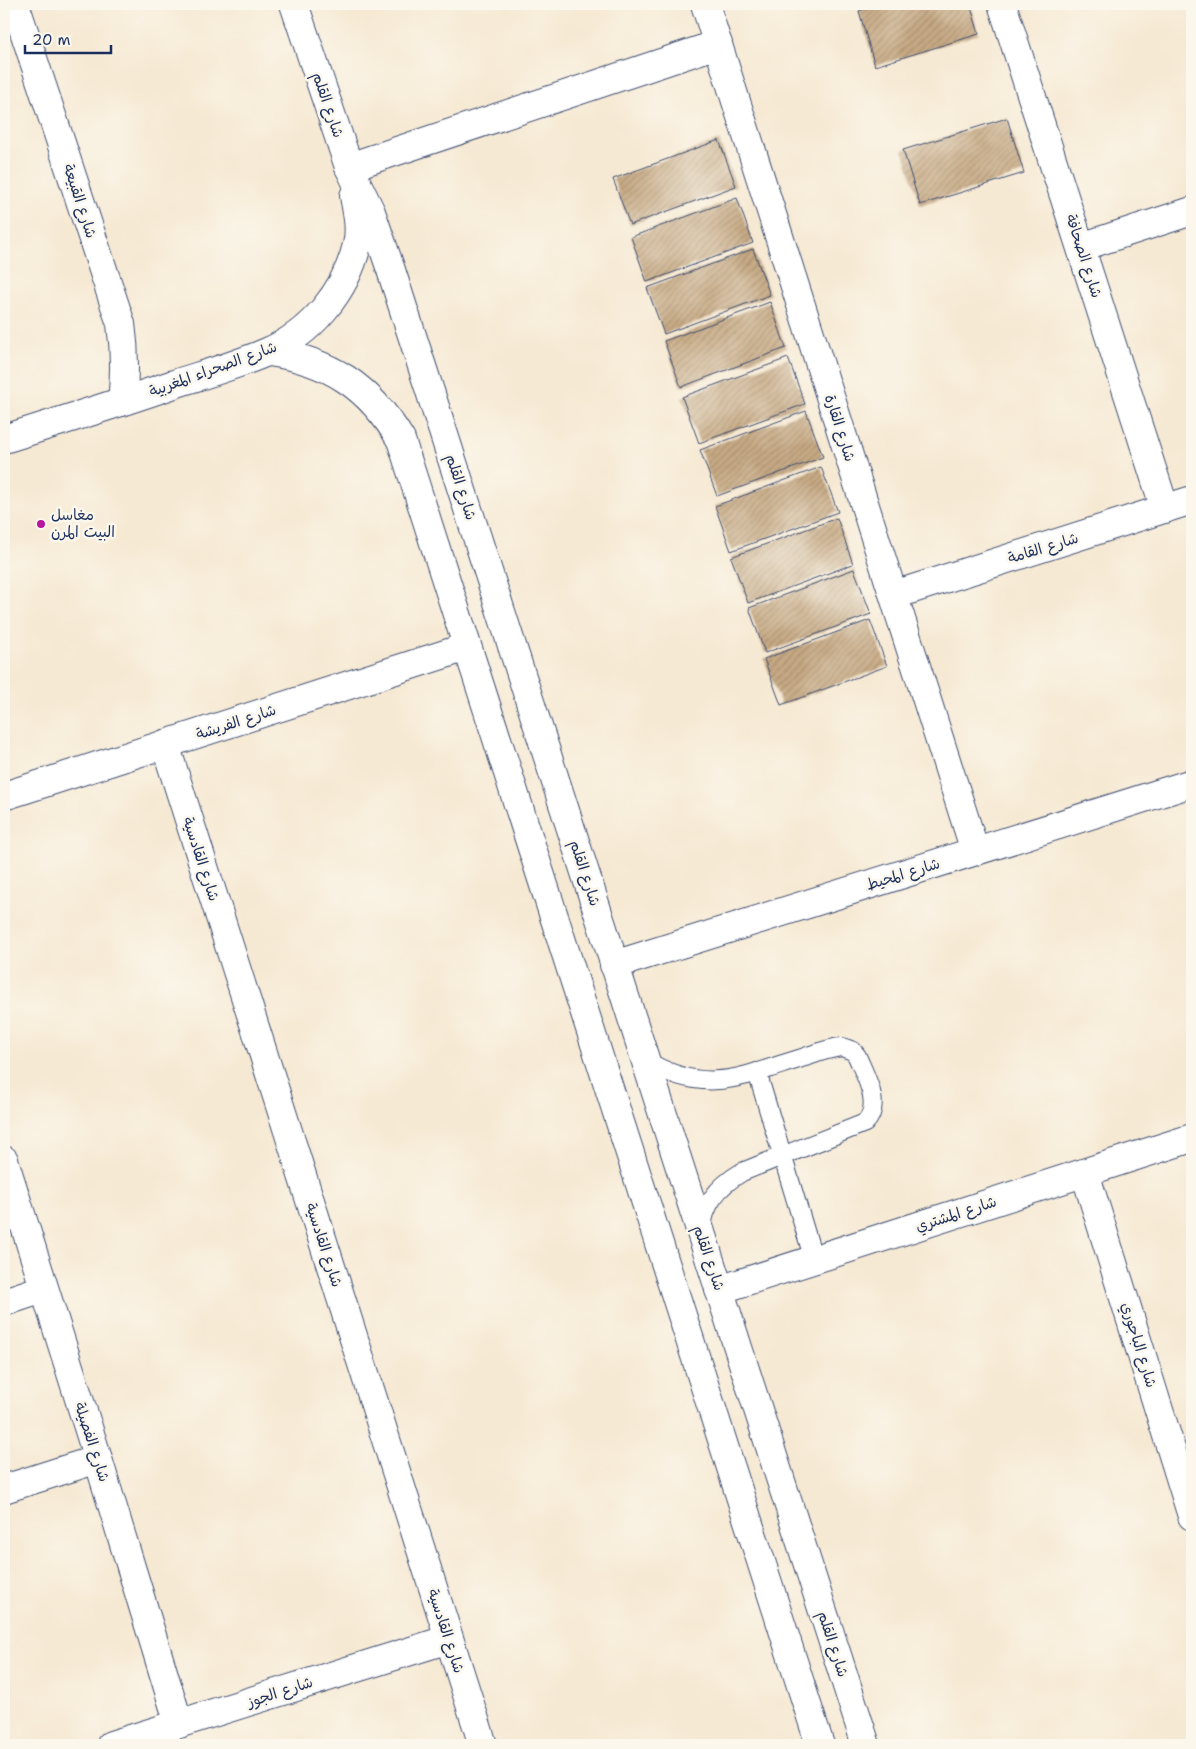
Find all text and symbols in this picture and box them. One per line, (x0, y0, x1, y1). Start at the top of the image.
scale bar (25, 22, 111, 54)
text: 20 m (32, 30, 71, 50)
street label: شارع القلم (306, 70, 349, 141)
street label: شارع القبيعة (59, 161, 101, 241)
street label: شارع الصحافة (1061, 212, 1107, 300)
street label: شارع الصحراء المغربية (146, 337, 280, 401)
street label: شارع القارة (820, 392, 860, 464)
street label: شارع القلم (439, 452, 481, 523)
place label: مغاسل البيت المرن (51, 505, 115, 542)
marker: مغاسل البيت المرن (35, 518, 47, 530)
street label: شارع القامة (1005, 528, 1081, 568)
street label: شارع الفريشة (193, 700, 279, 744)
street label: شارع القادسية (178, 814, 224, 904)
street label: شارع القلم (563, 838, 605, 909)
street label: شارع المحيط (864, 853, 942, 895)
street label: شارع المشتري (913, 1192, 999, 1237)
street label: شارع القادسية (301, 1200, 347, 1290)
street label: شارع القلم (687, 1223, 730, 1294)
street label: شارع الباجوري (1116, 1300, 1161, 1390)
street label: شارع الفصيلة (70, 1400, 114, 1484)
street label: شارع القادسية (423, 1586, 469, 1676)
street label: شارع القلم (811, 1609, 853, 1680)
street label: شارع الجوز (244, 1672, 315, 1712)

